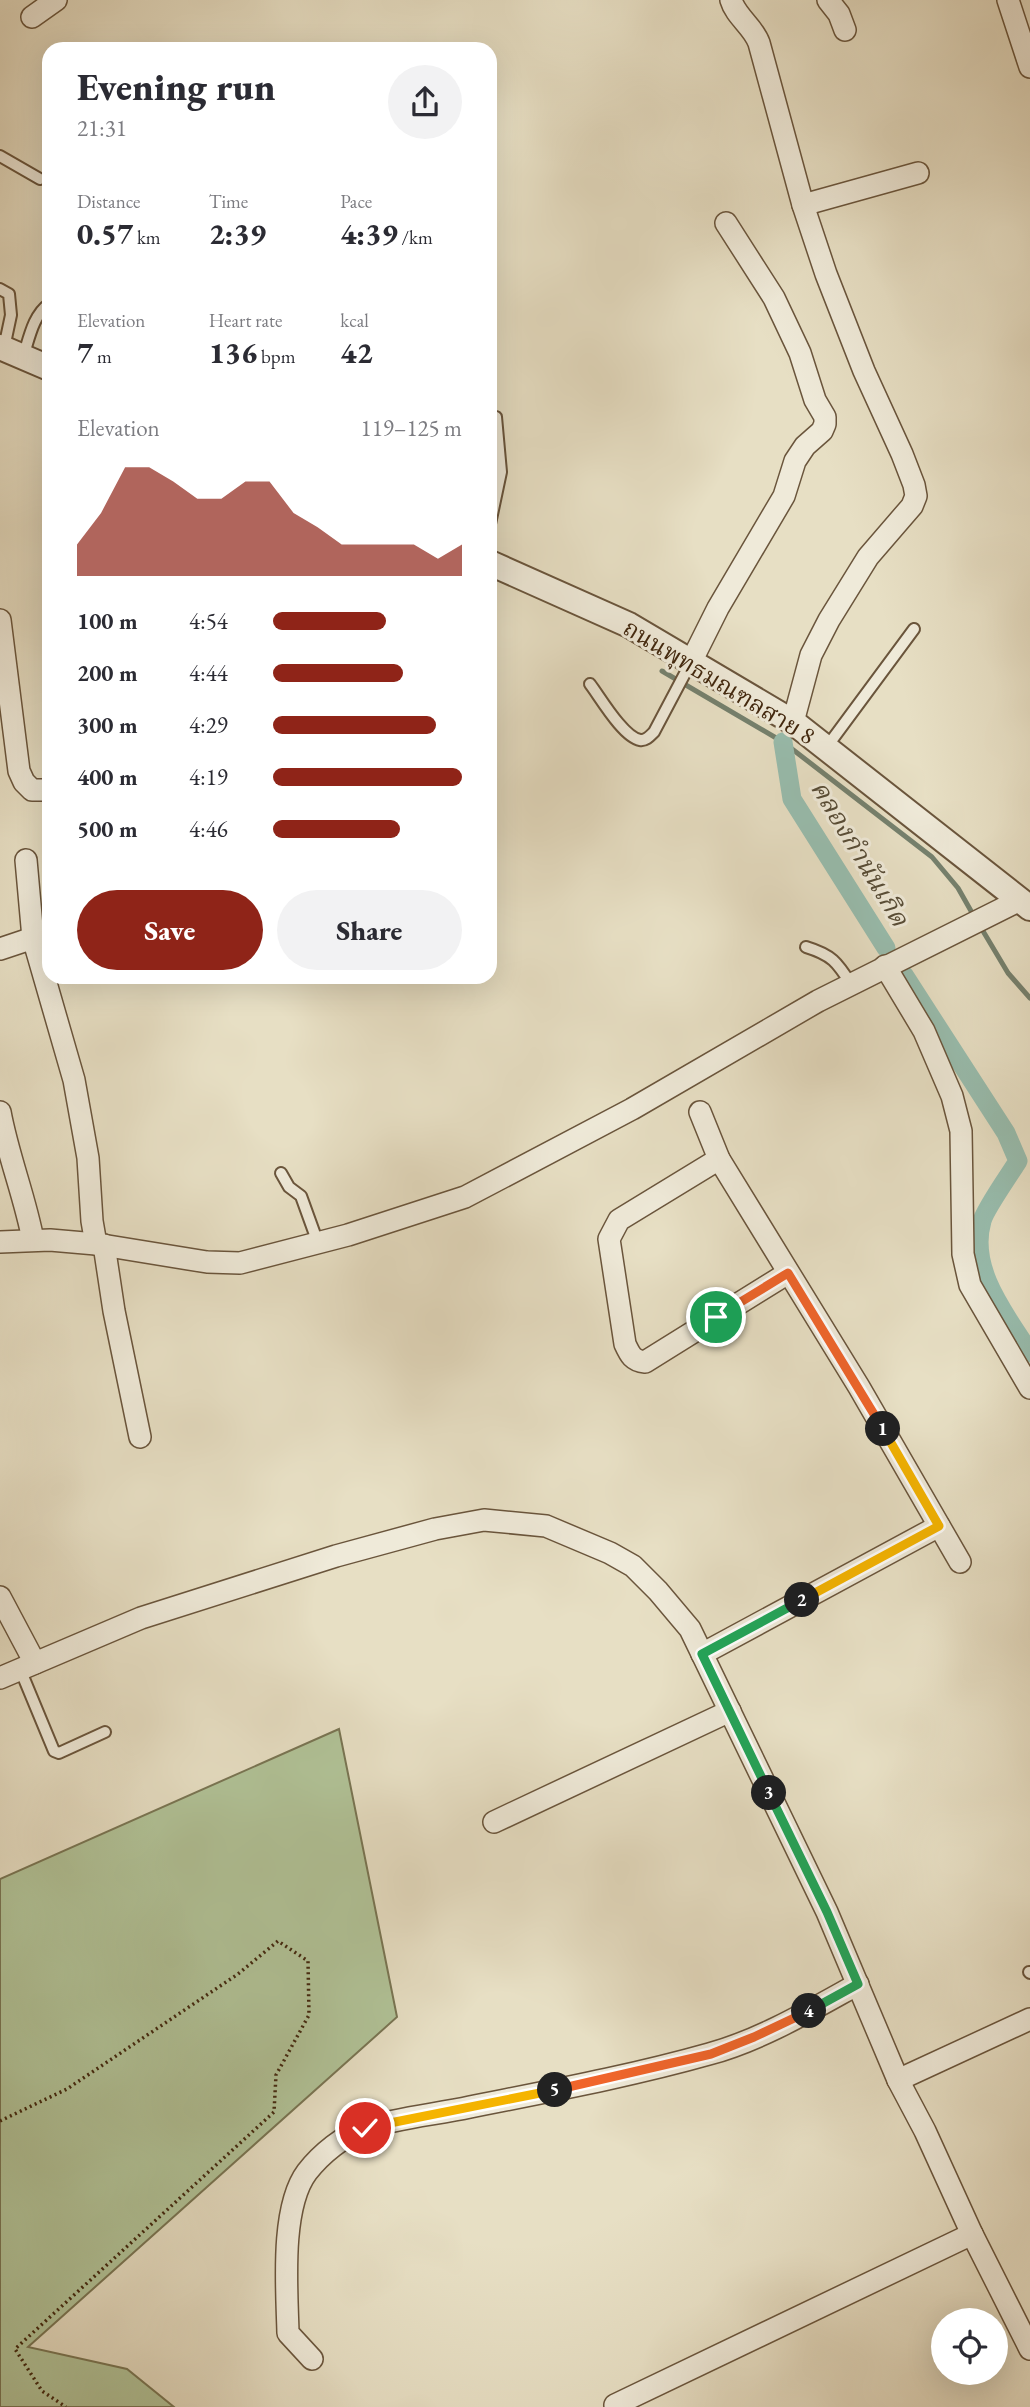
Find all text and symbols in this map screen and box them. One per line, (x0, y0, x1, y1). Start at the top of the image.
text: Evening run (77, 62, 275, 111)
button: share (388, 65, 462, 139)
text: 21:31 (77, 113, 127, 143)
text: Distance (77, 189, 140, 214)
text: Time (209, 189, 248, 214)
text: Pace (340, 189, 372, 214)
text: 0.57 (77, 214, 133, 253)
text: 2:39 (209, 214, 266, 253)
text: 4:39 (340, 214, 398, 253)
text: km (133, 225, 161, 250)
text: /km (398, 225, 433, 250)
text: Elevation (77, 308, 145, 333)
text: Heart rate (209, 308, 282, 333)
text: kcal (340, 308, 369, 333)
text: 7 (77, 333, 93, 372)
text: 136 (209, 333, 257, 372)
text: 42 (340, 333, 373, 372)
text: m (93, 344, 112, 369)
text: bpm (257, 344, 296, 369)
text: Elevation (77, 413, 160, 443)
text: 119–125 m (361, 413, 462, 443)
text: 100 m (77, 606, 138, 636)
text: 4:54 (189, 606, 228, 636)
street label: ถนนพุทธมณฑลสาย 8 (618, 612, 821, 751)
text: 200 m (77, 658, 138, 688)
text: 4:44 (189, 658, 228, 688)
text: 300 m (77, 710, 138, 740)
text: 4:29 (189, 710, 228, 740)
text: 400 m (77, 762, 138, 792)
text: 4:19 (189, 762, 228, 792)
water label: คลองกำนันเกิด (803, 774, 918, 933)
text: 500 m (77, 814, 138, 844)
text: 4:46 (189, 814, 228, 844)
button: Save (77, 890, 263, 970)
button: Share (277, 890, 462, 970)
pin (686, 1287, 746, 1347)
icon: arrive (697, 1298, 735, 1336)
pin: 1 (866, 1412, 900, 1446)
text: 1 (877, 1416, 888, 1441)
pin: 2 (784, 1582, 820, 1618)
text: 2 (796, 1587, 807, 1612)
pin: 3 (752, 1776, 786, 1811)
text: 3 (763, 1780, 774, 1805)
pin: 4 (792, 1994, 826, 2028)
text: 4 (803, 1998, 814, 2023)
pin: 5 (538, 2072, 572, 2108)
text: 5 (549, 2077, 560, 2102)
pin (335, 2098, 395, 2158)
icon: check (346, 2109, 384, 2147)
map controls (931, 2308, 1008, 2385)
button: locate (931, 2308, 1008, 2385)

